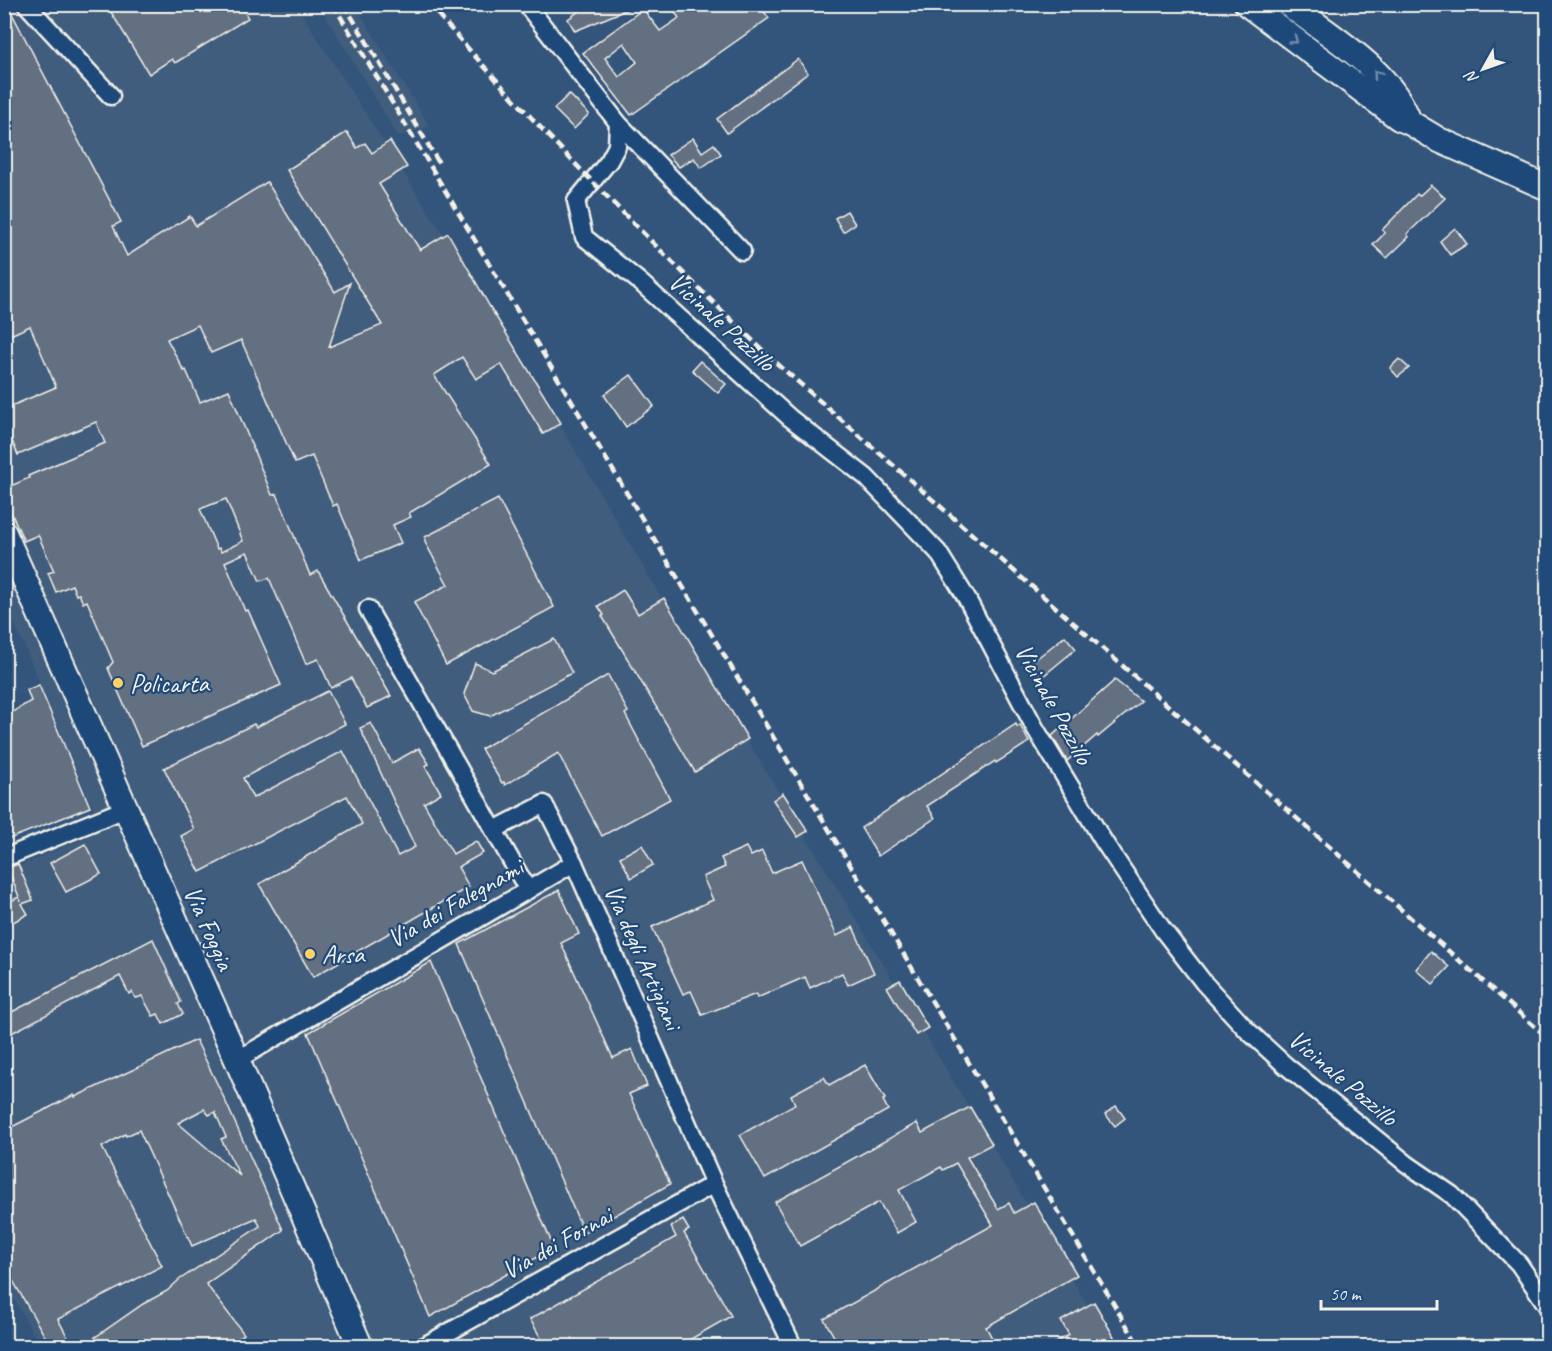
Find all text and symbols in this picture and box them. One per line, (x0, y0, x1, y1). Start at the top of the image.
one-way arrow (1287, 33, 1298, 44)
north arrow (1453, 39, 1513, 99)
text: N (1459, 65, 1483, 88)
one-way arrow (1373, 70, 1384, 81)
street label: Vicinale Pozzillo (662, 265, 784, 380)
street label: Vicinale Pozzillo (1007, 638, 1102, 772)
place label: Policarta (130, 667, 210, 700)
marker: Policarta (111, 676, 125, 690)
street label: Via dei Falegnami (381, 849, 532, 955)
street label: Via degli Artigiani (596, 879, 691, 1038)
street label: Via Foggia (176, 881, 243, 977)
place label: Arsa (322, 938, 366, 971)
marker: Arsa (303, 947, 317, 961)
street label: Vicinale Pozzillo (1281, 1023, 1406, 1135)
street label: Via dei Fornai (496, 1198, 621, 1287)
scale bar (1321, 1273, 1436, 1311)
text: 50 m (1330, 1283, 1363, 1305)

